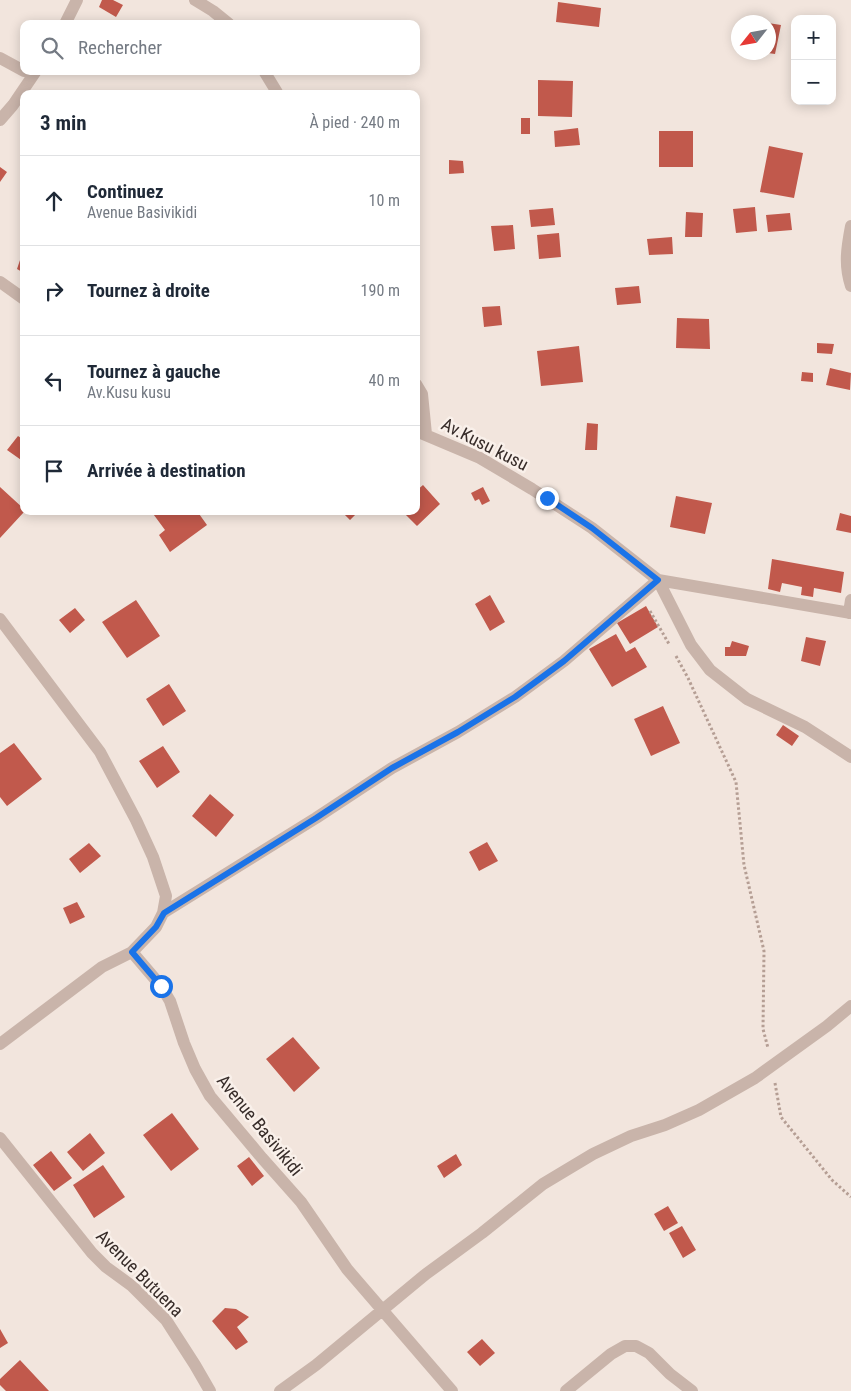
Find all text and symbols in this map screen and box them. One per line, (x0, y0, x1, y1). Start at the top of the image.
north arrow (731, 15, 776, 60)
map controls (791, 15, 836, 105)
button: + (791, 15, 836, 60)
search box (20, 20, 420, 75)
icon: search (38, 34, 66, 62)
text: Rechercher (78, 36, 162, 59)
button: − (791, 60, 836, 105)
text: 3 min (40, 111, 87, 135)
text: À pied · 240 m (309, 113, 400, 132)
text: Continuez (87, 180, 164, 203)
icon: ahead (40, 187, 68, 215)
text: 10 m (368, 191, 400, 210)
text: Avenue Basivikidi (87, 203, 197, 222)
icon: right (40, 277, 68, 305)
text: Tournez à droite (87, 279, 210, 302)
text: 190 m (361, 281, 400, 300)
text: Tournez à gauche (87, 360, 220, 383)
icon: left (40, 367, 68, 395)
text: 40 m (368, 371, 400, 390)
text: Av.Kusu kusu (87, 383, 171, 402)
street label: Av.Kusu kusu (438, 413, 532, 475)
icon: arrive (40, 457, 68, 485)
text: Arrivée à destination (87, 459, 246, 482)
route end (536, 487, 559, 510)
route start (150, 975, 173, 998)
street label: Avenue Basivikidi (213, 1070, 307, 1180)
street label: Avenue Butuena (92, 1225, 188, 1321)

